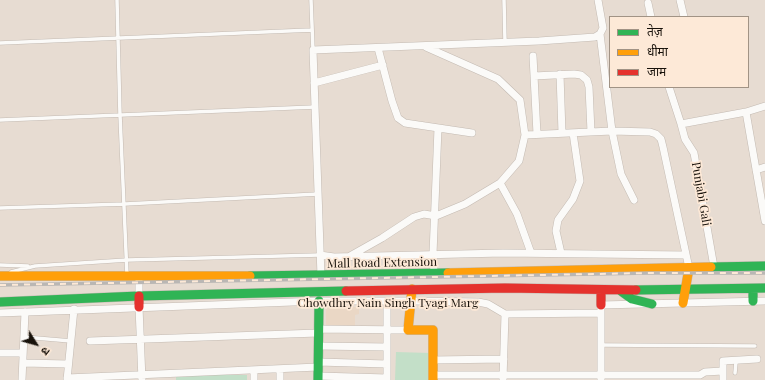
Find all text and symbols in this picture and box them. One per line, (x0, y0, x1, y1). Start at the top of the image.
legend (609, 16, 749, 88)
text: तेज़ (647, 23, 663, 39)
text: धीमा (647, 43, 668, 59)
text: जाम (647, 63, 666, 79)
street label: Punjabi Gali (688, 161, 714, 227)
street label: Mall Road Extension (327, 255, 437, 271)
street label: Chowdhry Nain Singh Tyagi Marg (298, 296, 478, 310)
north arrow (16, 324, 56, 364)
text: उ (38, 344, 54, 359)

